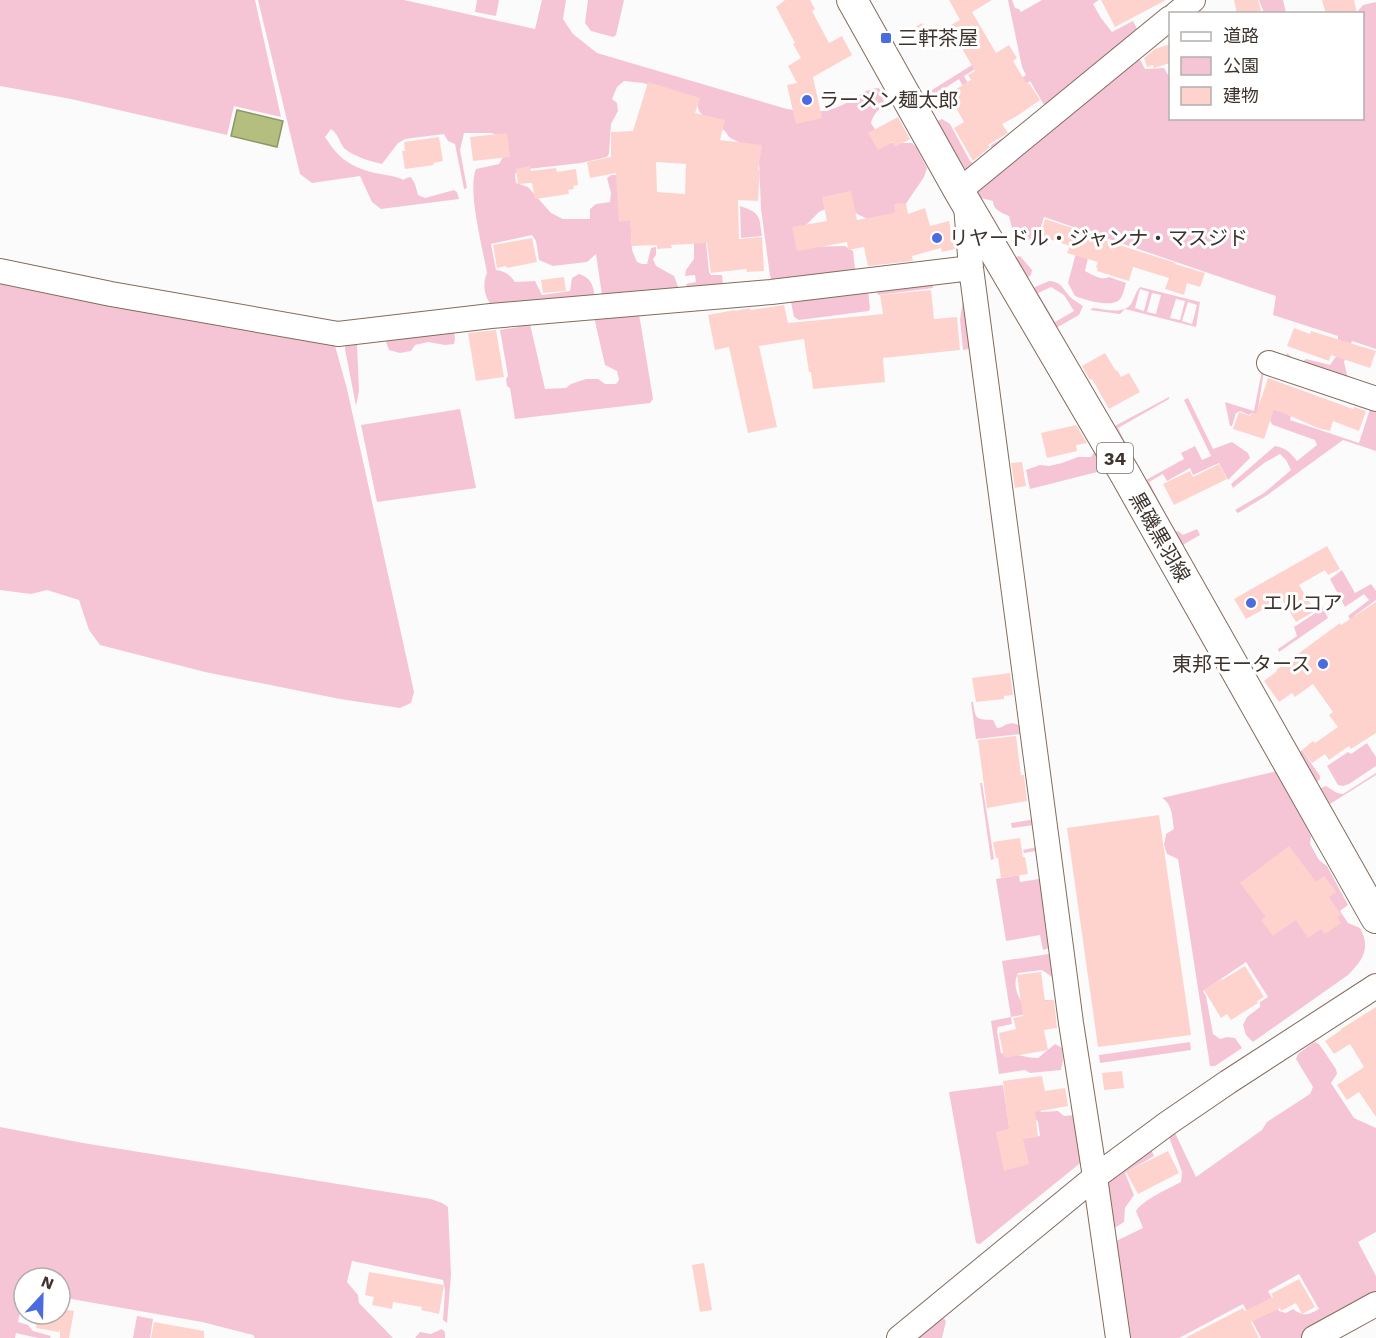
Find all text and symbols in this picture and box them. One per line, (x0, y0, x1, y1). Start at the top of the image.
legend (1169, 12, 1364, 120)
text: 道路 (1223, 25, 1259, 46)
place label: 三軒茶屋 (898, 26, 978, 50)
marker: 三軒茶屋 (879, 31, 893, 45)
text: 公園 (1223, 55, 1259, 76)
text: 建物 (1223, 85, 1259, 106)
place label: ラーメン麺太郎 (819, 88, 958, 112)
marker: ラーメン麺太郎 (800, 93, 814, 107)
place label: リヤードル・ジャンナ・マスジド (949, 226, 1248, 250)
marker: リヤードル・ジャンナ・マスジド (930, 231, 944, 245)
road number: 34 (1097, 443, 1133, 473)
street label: 黒磯黒羽線 (1125, 488, 1195, 586)
place label: エルコア (1263, 591, 1343, 615)
marker: エルコア (1244, 596, 1258, 610)
place label: 東邦モータース (1172, 652, 1311, 676)
marker: 東邦モータース (1316, 657, 1330, 671)
north arrow (12, 1266, 72, 1326)
text: N (38, 1272, 56, 1294)

